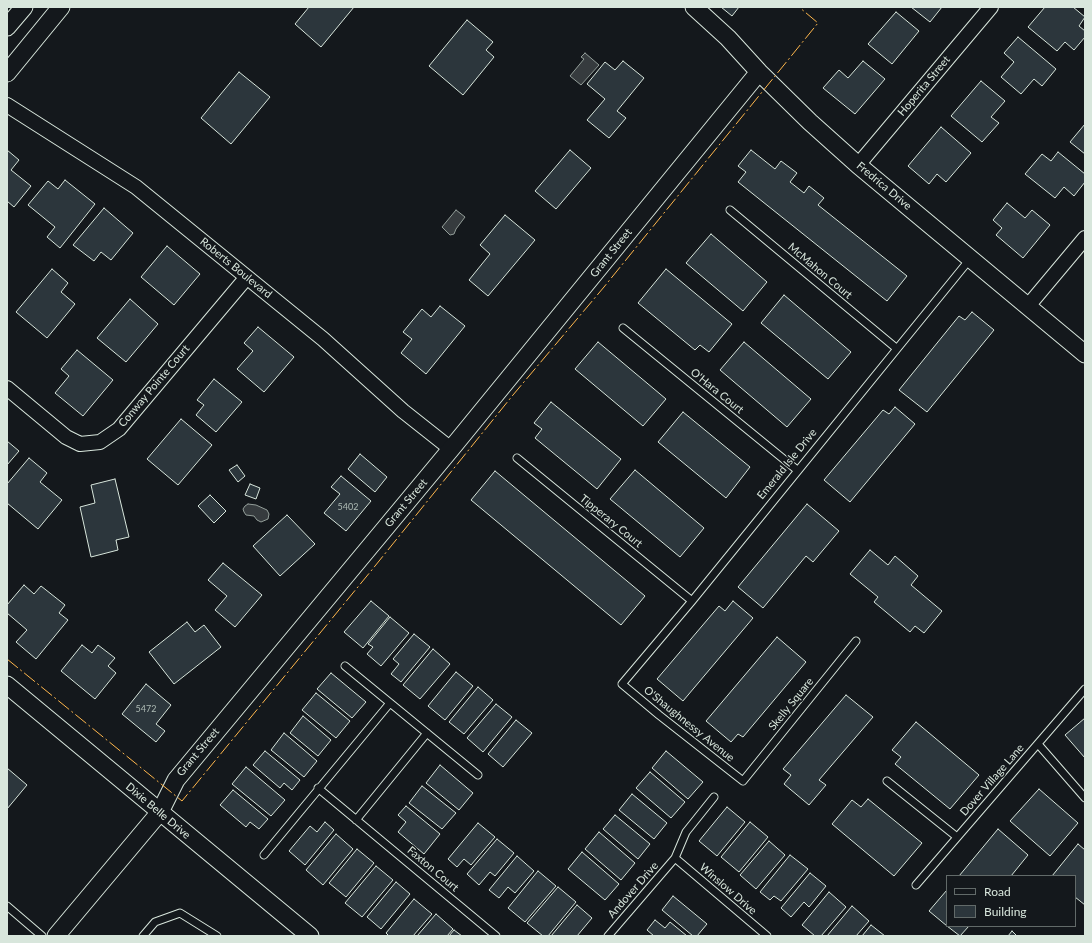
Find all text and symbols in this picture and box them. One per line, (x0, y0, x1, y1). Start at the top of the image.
street label: Hoperita Street (895, 53, 953, 119)
street label: Fredrica Drive (854, 159, 914, 213)
street label: Grant Street (587, 226, 635, 280)
street label: Roberts Boulevard (197, 235, 275, 301)
street label: McMahon Court (785, 240, 855, 302)
street label: Conway Pointe Court (116, 342, 192, 430)
street label: O'Hara Court (688, 366, 746, 416)
street label: Emerald Isle Drive (754, 426, 820, 502)
street label: Grant Street (382, 476, 430, 530)
street label: Tipperary Court (577, 492, 645, 550)
house number: 5402 (338, 502, 358, 512)
street label: Skelly Square (766, 675, 816, 733)
street label: O'Shaughnessy Avenue (641, 683, 737, 765)
house number: 5472 (136, 704, 156, 714)
street label: Grant Street (174, 725, 222, 779)
street label: Dover Village Lane (957, 741, 1027, 819)
street label: Dixie Belle Drive (123, 780, 193, 842)
street label: Faxton Court (405, 844, 461, 894)
street label: Andover Drive (605, 859, 661, 921)
street label: Winslow Drive (697, 861, 759, 917)
legend (946, 875, 1076, 927)
text: Road (984, 884, 1011, 899)
text: Building (984, 904, 1027, 919)

